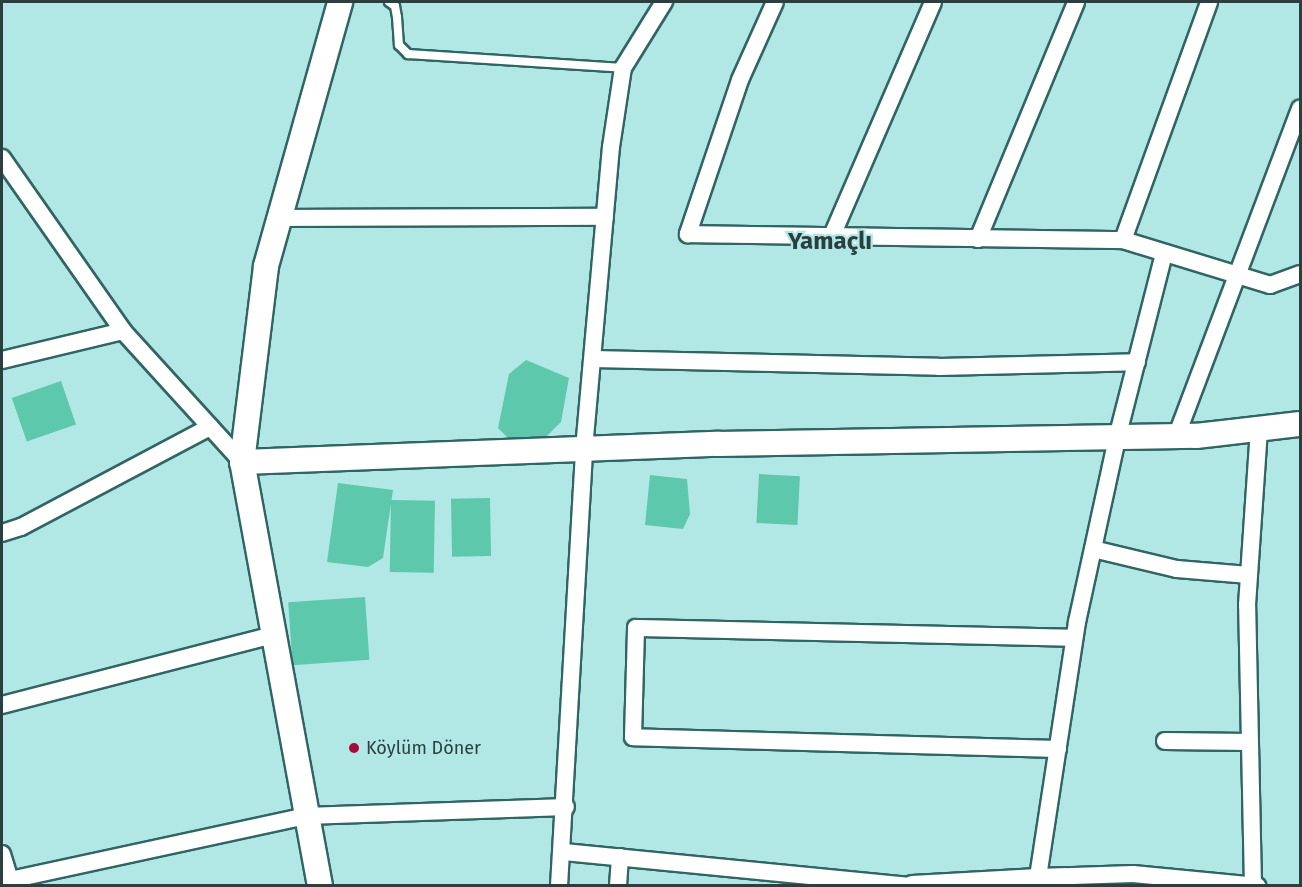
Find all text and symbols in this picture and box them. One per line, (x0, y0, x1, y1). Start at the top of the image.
district label: Yamaçlı (788, 228, 872, 256)
place label: Köylüm Döner (366, 737, 481, 759)
marker: Köylüm Döner (347, 741, 361, 755)

